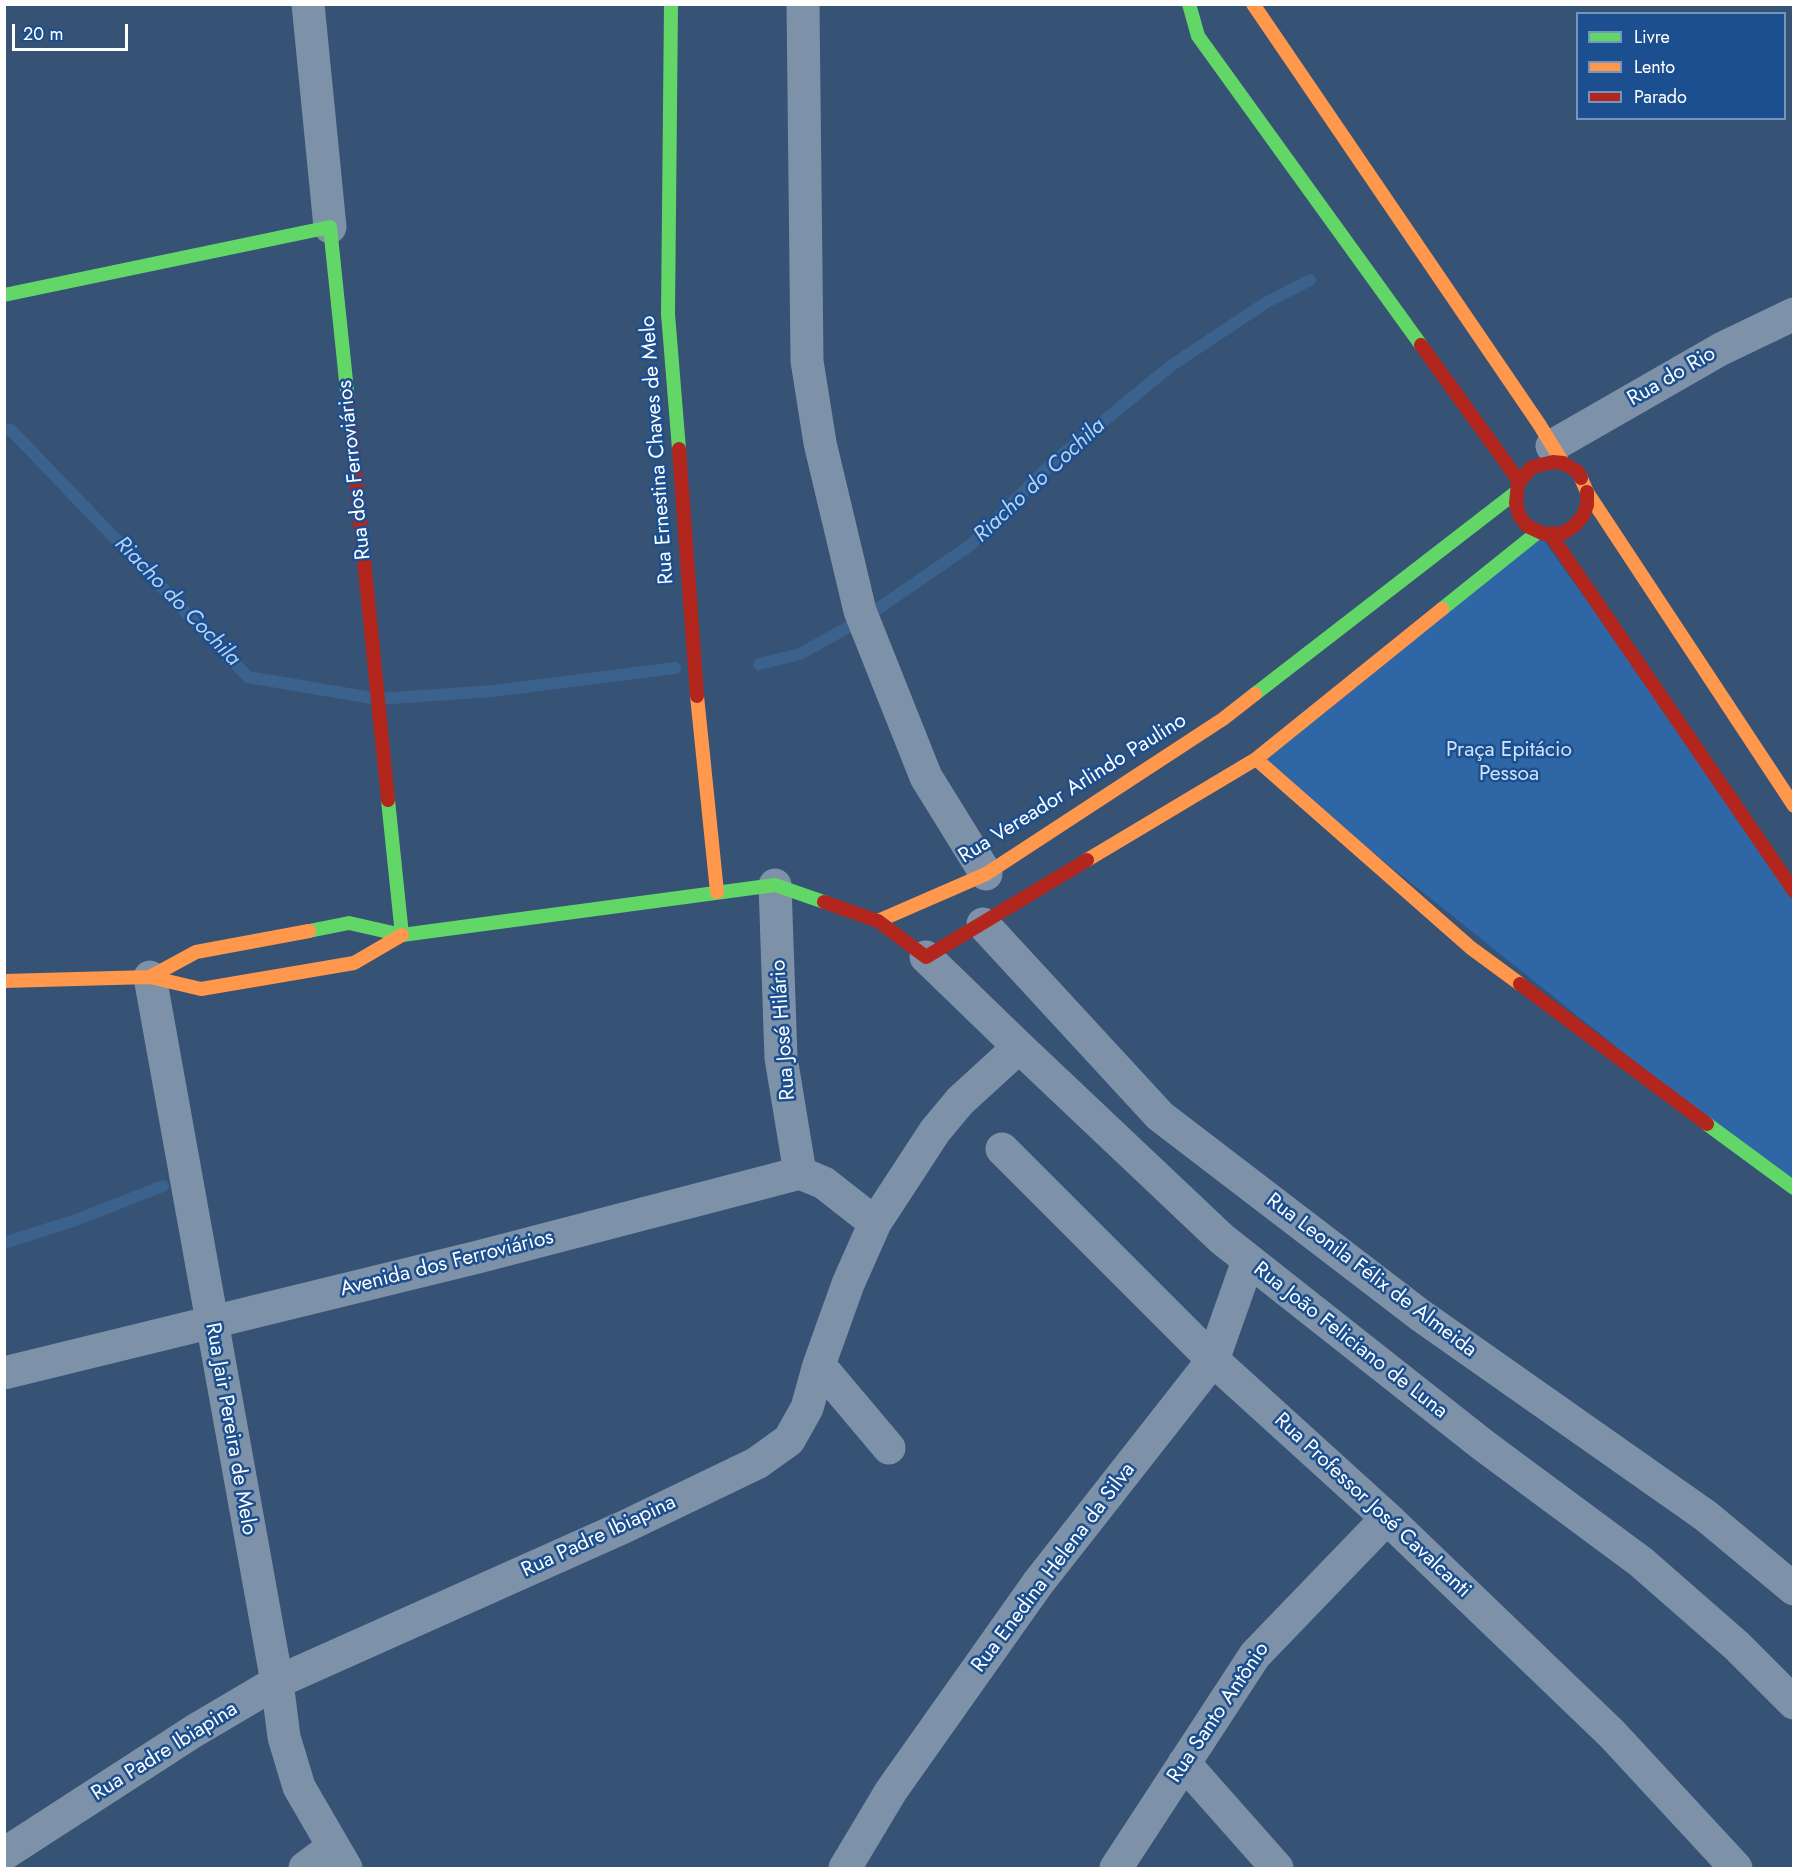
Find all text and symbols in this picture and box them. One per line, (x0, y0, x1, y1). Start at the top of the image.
scale bar (15, 12, 130, 50)
legend (1576, 12, 1786, 120)
text: 20 m (23, 21, 63, 47)
text: Livre (1634, 24, 1670, 50)
text: Lento (1634, 54, 1675, 80)
text: Parado (1634, 84, 1687, 110)
street label: Rua Ernestina Chaves de Melo (636, 315, 680, 585)
street label: Rua do Rio (1623, 342, 1721, 412)
street label: Rua dos Ferroviários (333, 379, 377, 561)
water label: Riacho do Cochila (969, 413, 1111, 549)
water label: Riacho do Cochila (108, 532, 246, 672)
street label: Rua Vereador Arlindo Paulino (954, 708, 1192, 870)
park label: Praça Epitácio Pessoa (1446, 738, 1572, 788)
street label: Rua José Hilário (767, 959, 801, 1101)
street label: Rua Leonila Félix de Almeida (1261, 1189, 1481, 1363)
street label: Avenida dos Ferroviários (338, 1225, 556, 1303)
street label: Rua João Feliciano de Luna (1248, 1257, 1452, 1425)
street label: Rua Jair Pereira de Melo (199, 1321, 261, 1537)
street label: Rua Professor José Cavalcanti (1268, 1408, 1476, 1604)
street label: Rua Enedina Helena da Silva (967, 1458, 1141, 1678)
street label: Rua Padre Ibiapina (518, 1490, 680, 1584)
street label: Rua Santo Antônio (1163, 1638, 1275, 1788)
street label: Rua Padre Ibiapina (87, 1697, 243, 1807)

